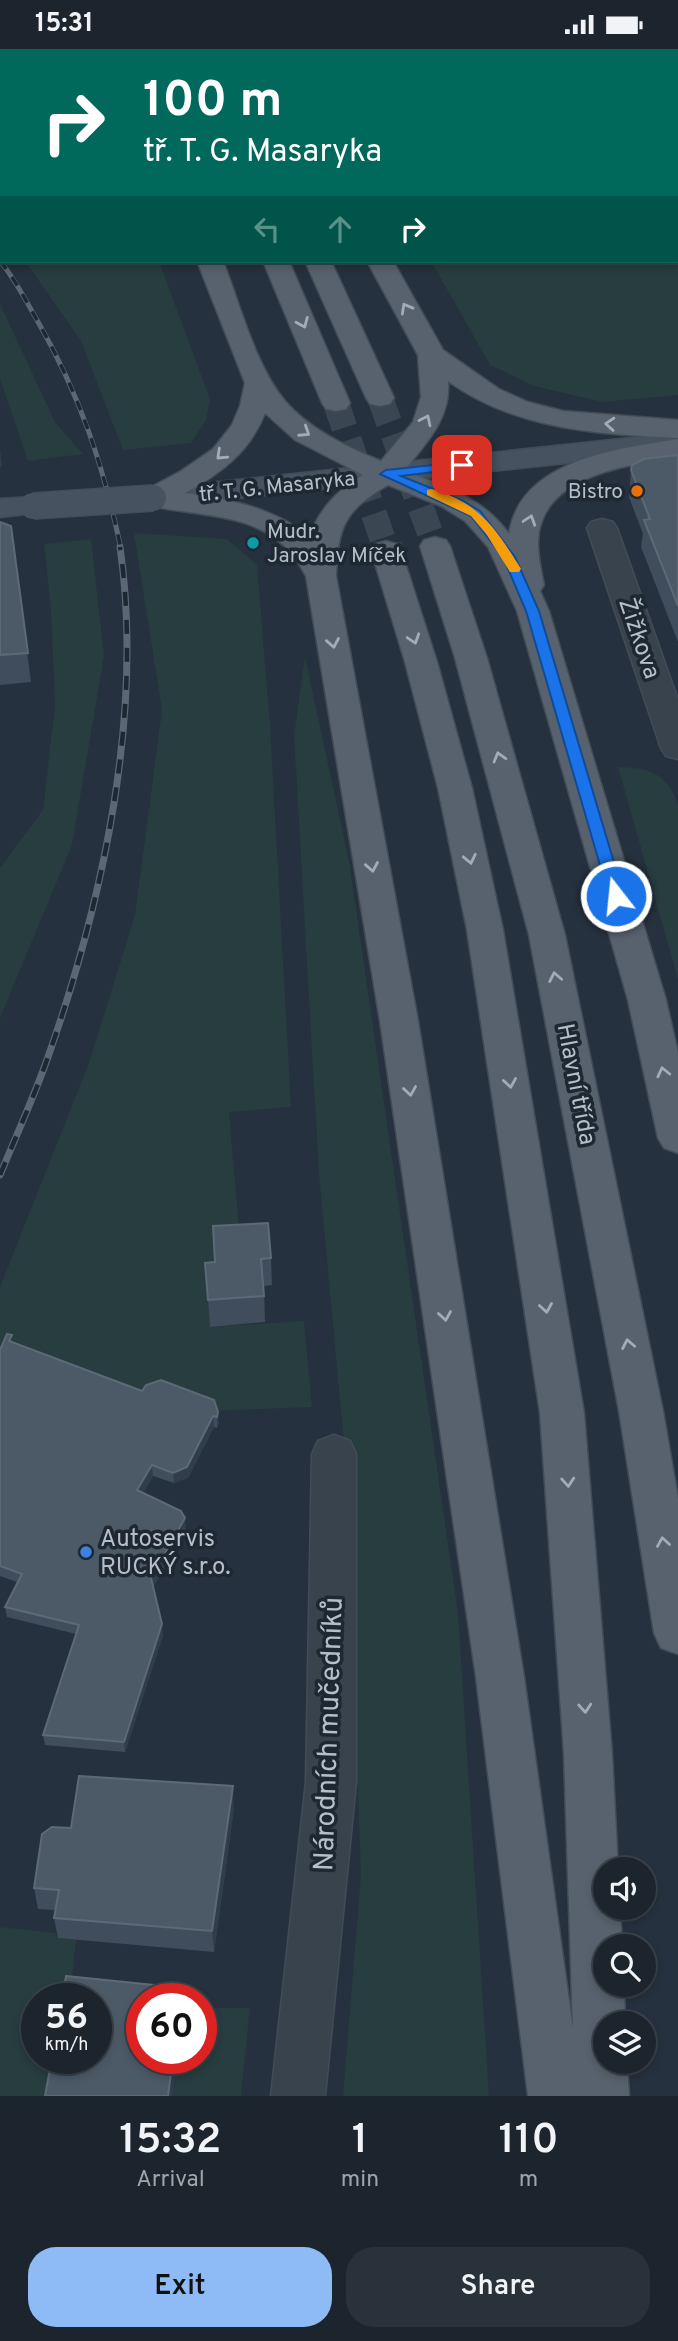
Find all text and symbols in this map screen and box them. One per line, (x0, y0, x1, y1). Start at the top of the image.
text: 15:31 (35, 8, 94, 41)
text: 100 m (143, 72, 282, 134)
icon: right (28, 77, 119, 168)
text: tř. T. G. Masaryka (143, 133, 382, 173)
icon: left (248, 210, 286, 248)
icon: ahead (321, 210, 359, 248)
icon: right (394, 210, 432, 248)
one-way arrow (401, 303, 414, 315)
one-way arrow (295, 316, 309, 329)
one-way arrow (418, 415, 432, 428)
one-way arrow (604, 417, 615, 432)
one-way arrow (297, 424, 310, 437)
pin (432, 435, 492, 495)
icon: arrive (443, 446, 481, 484)
one-way arrow (216, 447, 229, 459)
street label: tř. T. G. Masaryka (198, 466, 357, 509)
place label: Bistro (568, 479, 623, 506)
marker: Bistro (629, 483, 645, 499)
one-way arrow (521, 514, 536, 526)
place label: Mudr. Jaroslav Míček (267, 519, 406, 570)
marker: Mudr. Jaroslav Míček (245, 535, 261, 551)
street label: Žižkova (610, 594, 668, 683)
one-way arrow (406, 632, 420, 644)
one-way arrow (324, 637, 339, 649)
one-way arrow (493, 751, 507, 763)
one-way arrow (461, 853, 476, 865)
position arrow (579, 859, 653, 933)
one-way arrow (364, 861, 379, 873)
one-way arrow (549, 971, 564, 983)
street label: Hlavní třída (549, 1021, 601, 1148)
one-way arrow (657, 1066, 671, 1078)
one-way arrow (502, 1077, 517, 1089)
one-way arrow (402, 1086, 417, 1097)
one-way arrow (538, 1302, 553, 1314)
one-way arrow (437, 1310, 452, 1322)
one-way arrow (621, 1338, 636, 1350)
one-way arrow (560, 1476, 575, 1487)
place label: Autoservis RUCKÝ s.r.o. (100, 1525, 231, 1583)
one-way arrow (656, 1536, 671, 1547)
marker: Autoservis RUCKÝ s.r.o. (78, 1544, 94, 1560)
street label: Národních mučedníků (307, 1596, 353, 1872)
one-way arrow (577, 1703, 592, 1714)
map controls (593, 1857, 656, 2074)
button: sound (593, 1857, 656, 1920)
button: search (593, 1934, 656, 1997)
speed limit sign: 60 (126, 1983, 217, 2074)
text: 56 (45, 1997, 88, 2041)
button: layers (593, 2011, 656, 2074)
text: km/h (45, 2034, 88, 2057)
text: 15:32 (119, 2115, 222, 2168)
text: 1 (352, 2115, 368, 2168)
text: 110 (498, 2115, 559, 2168)
text: Arrival (136, 2166, 205, 2195)
text: min (341, 2166, 379, 2195)
text: m (519, 2166, 538, 2195)
button: Exit (28, 2247, 332, 2327)
button: Share (346, 2247, 650, 2327)

